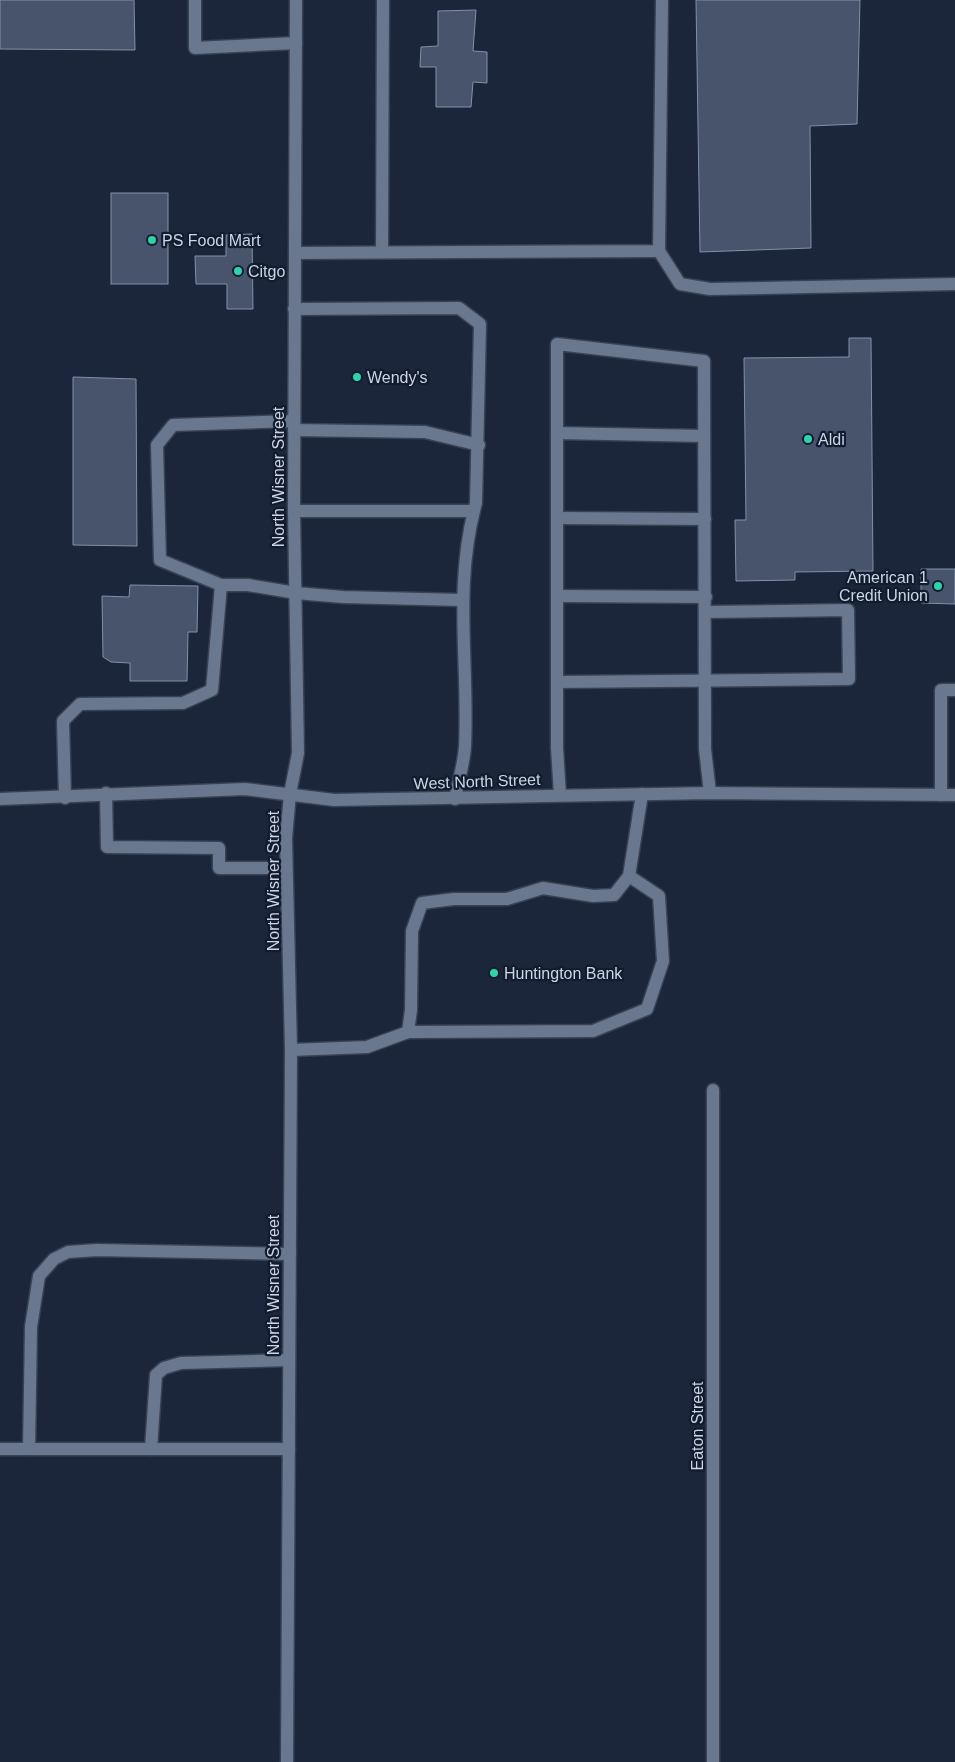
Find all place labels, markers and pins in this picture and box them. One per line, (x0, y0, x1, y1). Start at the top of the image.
place label: PS Food Mart (162, 232, 261, 249)
marker: PS Food Mart (146, 234, 158, 246)
place label: Citgo (248, 263, 285, 280)
marker: Citgo (232, 265, 244, 277)
place label: Wendy's (367, 369, 428, 386)
marker: Wendy's (351, 371, 363, 383)
place label: Aldi (818, 431, 845, 448)
marker: Aldi (802, 433, 814, 445)
place label: American 1 Credit Union (839, 569, 928, 604)
marker: American 1 Credit Union (932, 580, 944, 592)
place label: Huntington Bank (504, 965, 623, 982)
marker: Huntington Bank (488, 967, 500, 979)

